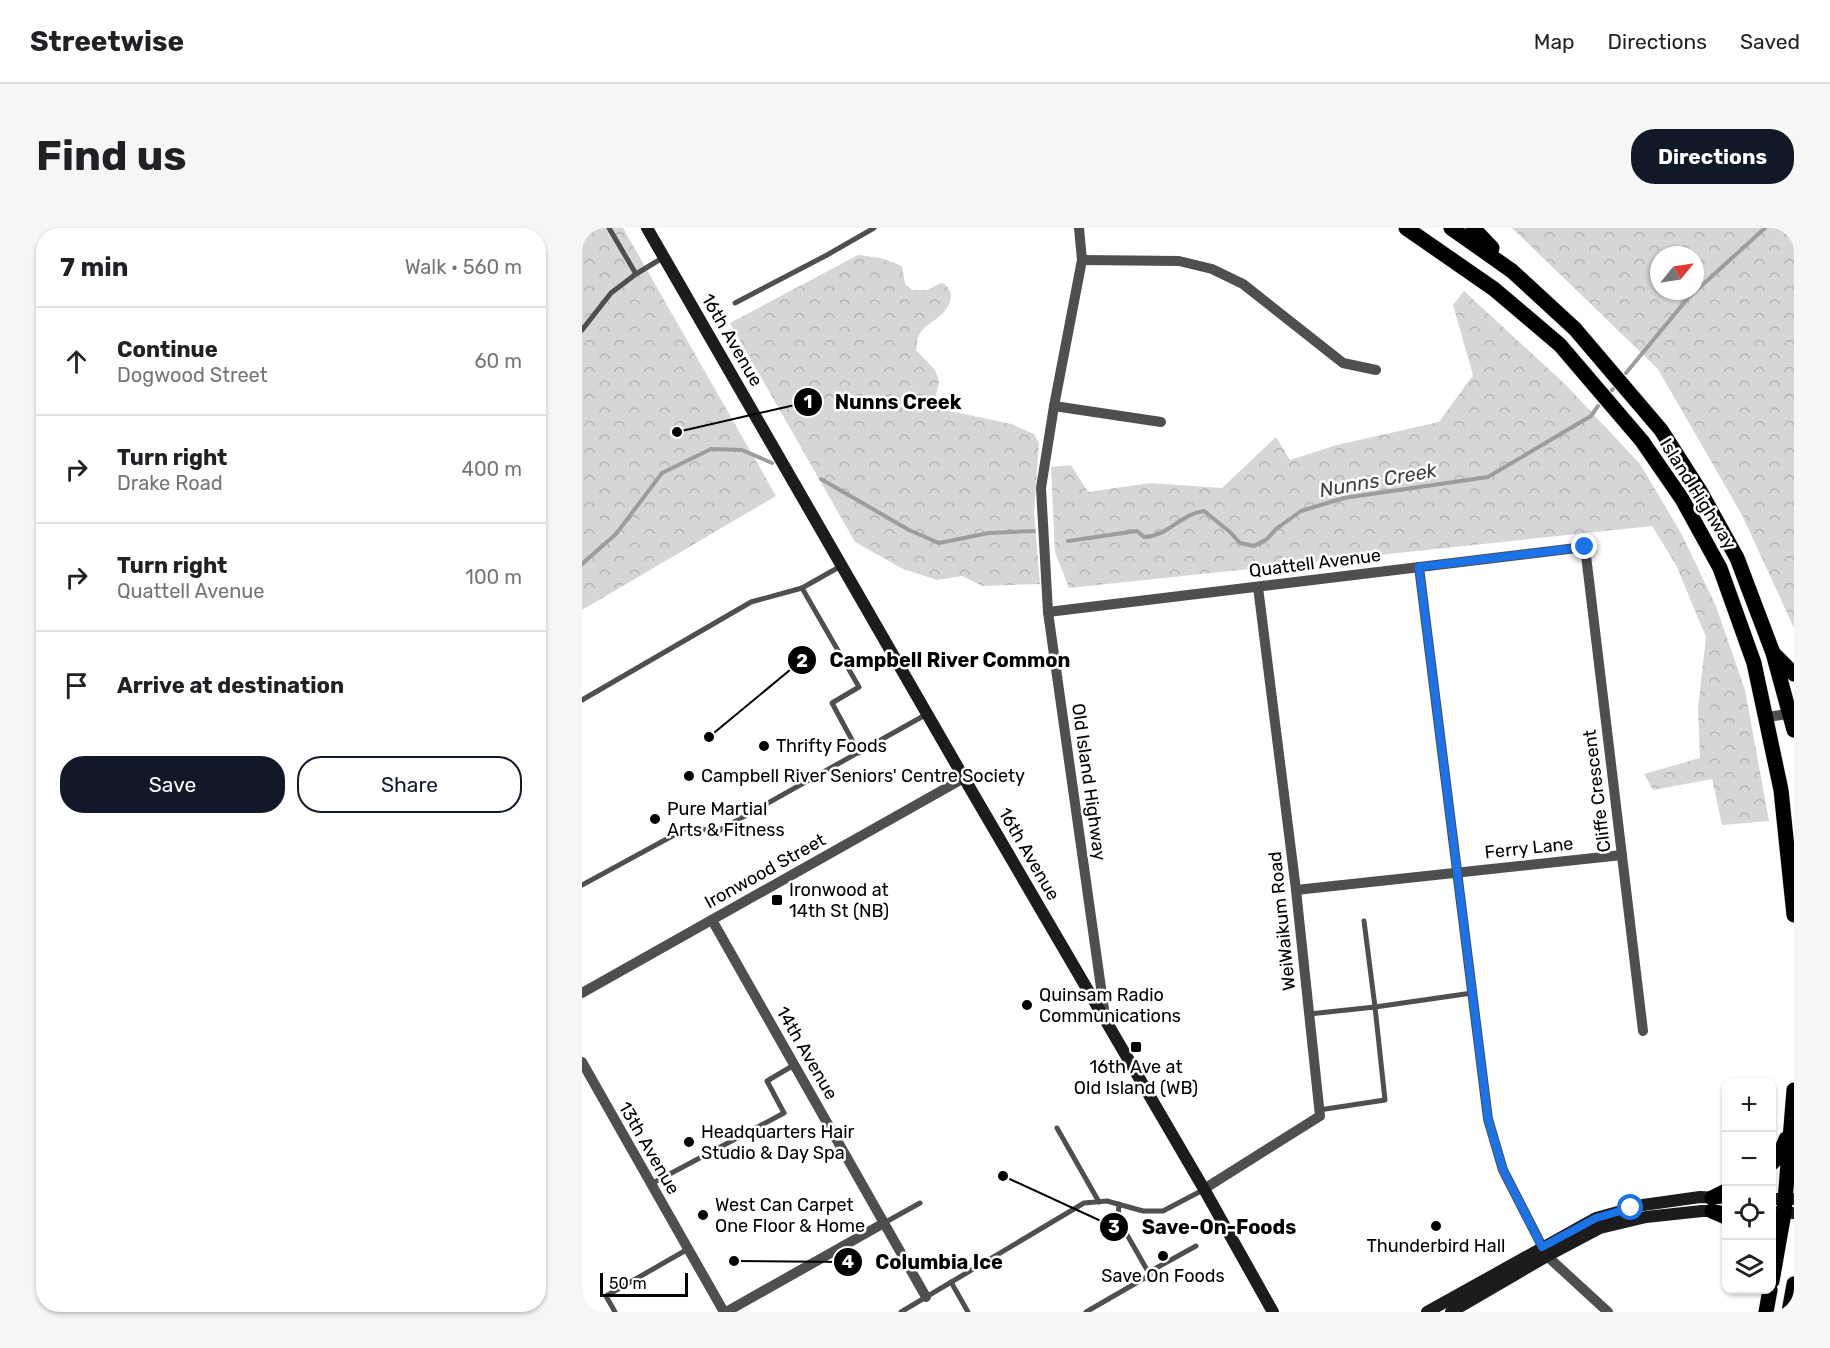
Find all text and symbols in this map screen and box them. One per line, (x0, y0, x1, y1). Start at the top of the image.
text: Streetwise (30, 25, 184, 58)
text: Map (1534, 29, 1575, 54)
text: Directions (1608, 29, 1707, 54)
text: Saved (1740, 29, 1800, 54)
button: Directions (1631, 129, 1794, 184)
text: Find us (36, 131, 187, 181)
north arrow (1650, 246, 1704, 300)
text: 7 min (60, 252, 128, 283)
text: Walk · 560 m (405, 255, 522, 279)
street label: 16th Avenue (697, 290, 767, 390)
text: Continue (117, 336, 218, 363)
icon: ahead (60, 345, 93, 378)
text: 60 m (475, 349, 522, 373)
text: Dogwood Street (117, 363, 268, 387)
callout: Nunns Creek (793, 383, 974, 421)
text: Nunns Creek (835, 390, 962, 414)
text: 1 (804, 391, 812, 413)
street label: Island Highway (1655, 434, 1741, 554)
text: Turn right (117, 444, 227, 471)
icon: right (60, 453, 93, 486)
text: 400 m (462, 457, 522, 481)
water label: Nunns Creek (1317, 458, 1439, 502)
text: Drake Road (117, 471, 223, 495)
route end (1571, 533, 1597, 559)
street label: Quattell Avenue (1248, 544, 1382, 582)
text: Turn right (117, 552, 227, 579)
icon: right (60, 561, 93, 594)
text: 100 m (465, 565, 522, 589)
text: Quattell Avenue (117, 579, 265, 603)
callout: Campbell River Common (787, 641, 1082, 679)
text: Campbell River Common (830, 648, 1070, 672)
text: 2 (796, 650, 808, 672)
icon: arrive (60, 669, 93, 702)
text: Arrive at destination (117, 672, 344, 699)
street label: Old Island Highway (1067, 702, 1111, 862)
street label: Cliffe Crescent (1579, 729, 1615, 853)
place label: Thrifty Foods (776, 735, 887, 757)
marker: Thrifty Foods (757, 739, 771, 753)
button: Save (60, 756, 285, 813)
button: Share (297, 756, 522, 813)
place label: Campbell River Seniors' Centre Society (701, 765, 1025, 787)
marker: Campbell River Seniors' Centre Society (682, 769, 696, 783)
place label: Pure Martial Arts & Fitness (667, 798, 785, 841)
street label: 16th Avenue (994, 804, 1064, 904)
marker: Pure Martial Arts & Fitness (648, 812, 662, 826)
street label: Ironwood Street (701, 829, 829, 913)
street label: Ferry Lane (1484, 832, 1574, 864)
street label: WeiWaikum Road (1264, 850, 1300, 992)
place label: Ironwood at 14th St (NB) (789, 879, 889, 922)
marker: Ironwood at 14th St (NB) (770, 893, 784, 907)
place label: Quinsam Radio Communications (1039, 984, 1181, 1027)
marker: Quinsam Radio Communications (1020, 998, 1034, 1012)
street label: 14th Avenue (772, 1003, 842, 1103)
marker: 16th Ave at Old Island (WB) (1129, 1040, 1143, 1054)
place label: 16th Ave at Old Island (WB) (1074, 1056, 1198, 1099)
map controls (1722, 1078, 1776, 1294)
button: + (1722, 1078, 1776, 1132)
street label: 13th Avenue (614, 1098, 684, 1198)
place label: Headquarters Hair Studio & Day Spa (701, 1121, 855, 1164)
button: − (1722, 1132, 1776, 1186)
marker: Headquarters Hair Studio & Day Spa (682, 1135, 696, 1149)
button: locate (1722, 1186, 1776, 1240)
place label: West Can Carpet One Floor & Home (715, 1194, 865, 1237)
route start (1617, 1194, 1643, 1220)
marker: West Can Carpet One Floor & Home (696, 1208, 710, 1222)
callout: Save-On-Foods (1099, 1208, 1308, 1246)
text: Save-On-Foods (1142, 1215, 1296, 1239)
text: 3 (1108, 1216, 1120, 1238)
marker: Thunderbird Hall (1429, 1219, 1443, 1233)
place label: Thunderbird Hall (1367, 1235, 1505, 1257)
button: layers (1722, 1240, 1776, 1294)
callout: Columbia Ice (833, 1243, 1014, 1281)
marker: Save On Foods (1156, 1249, 1170, 1263)
text: Columbia Ice (875, 1250, 1003, 1274)
text: 4 (842, 1251, 854, 1273)
place label: Save On Foods (1101, 1265, 1225, 1287)
scale bar (600, 1270, 688, 1298)
text: 50 m (609, 1274, 647, 1293)

